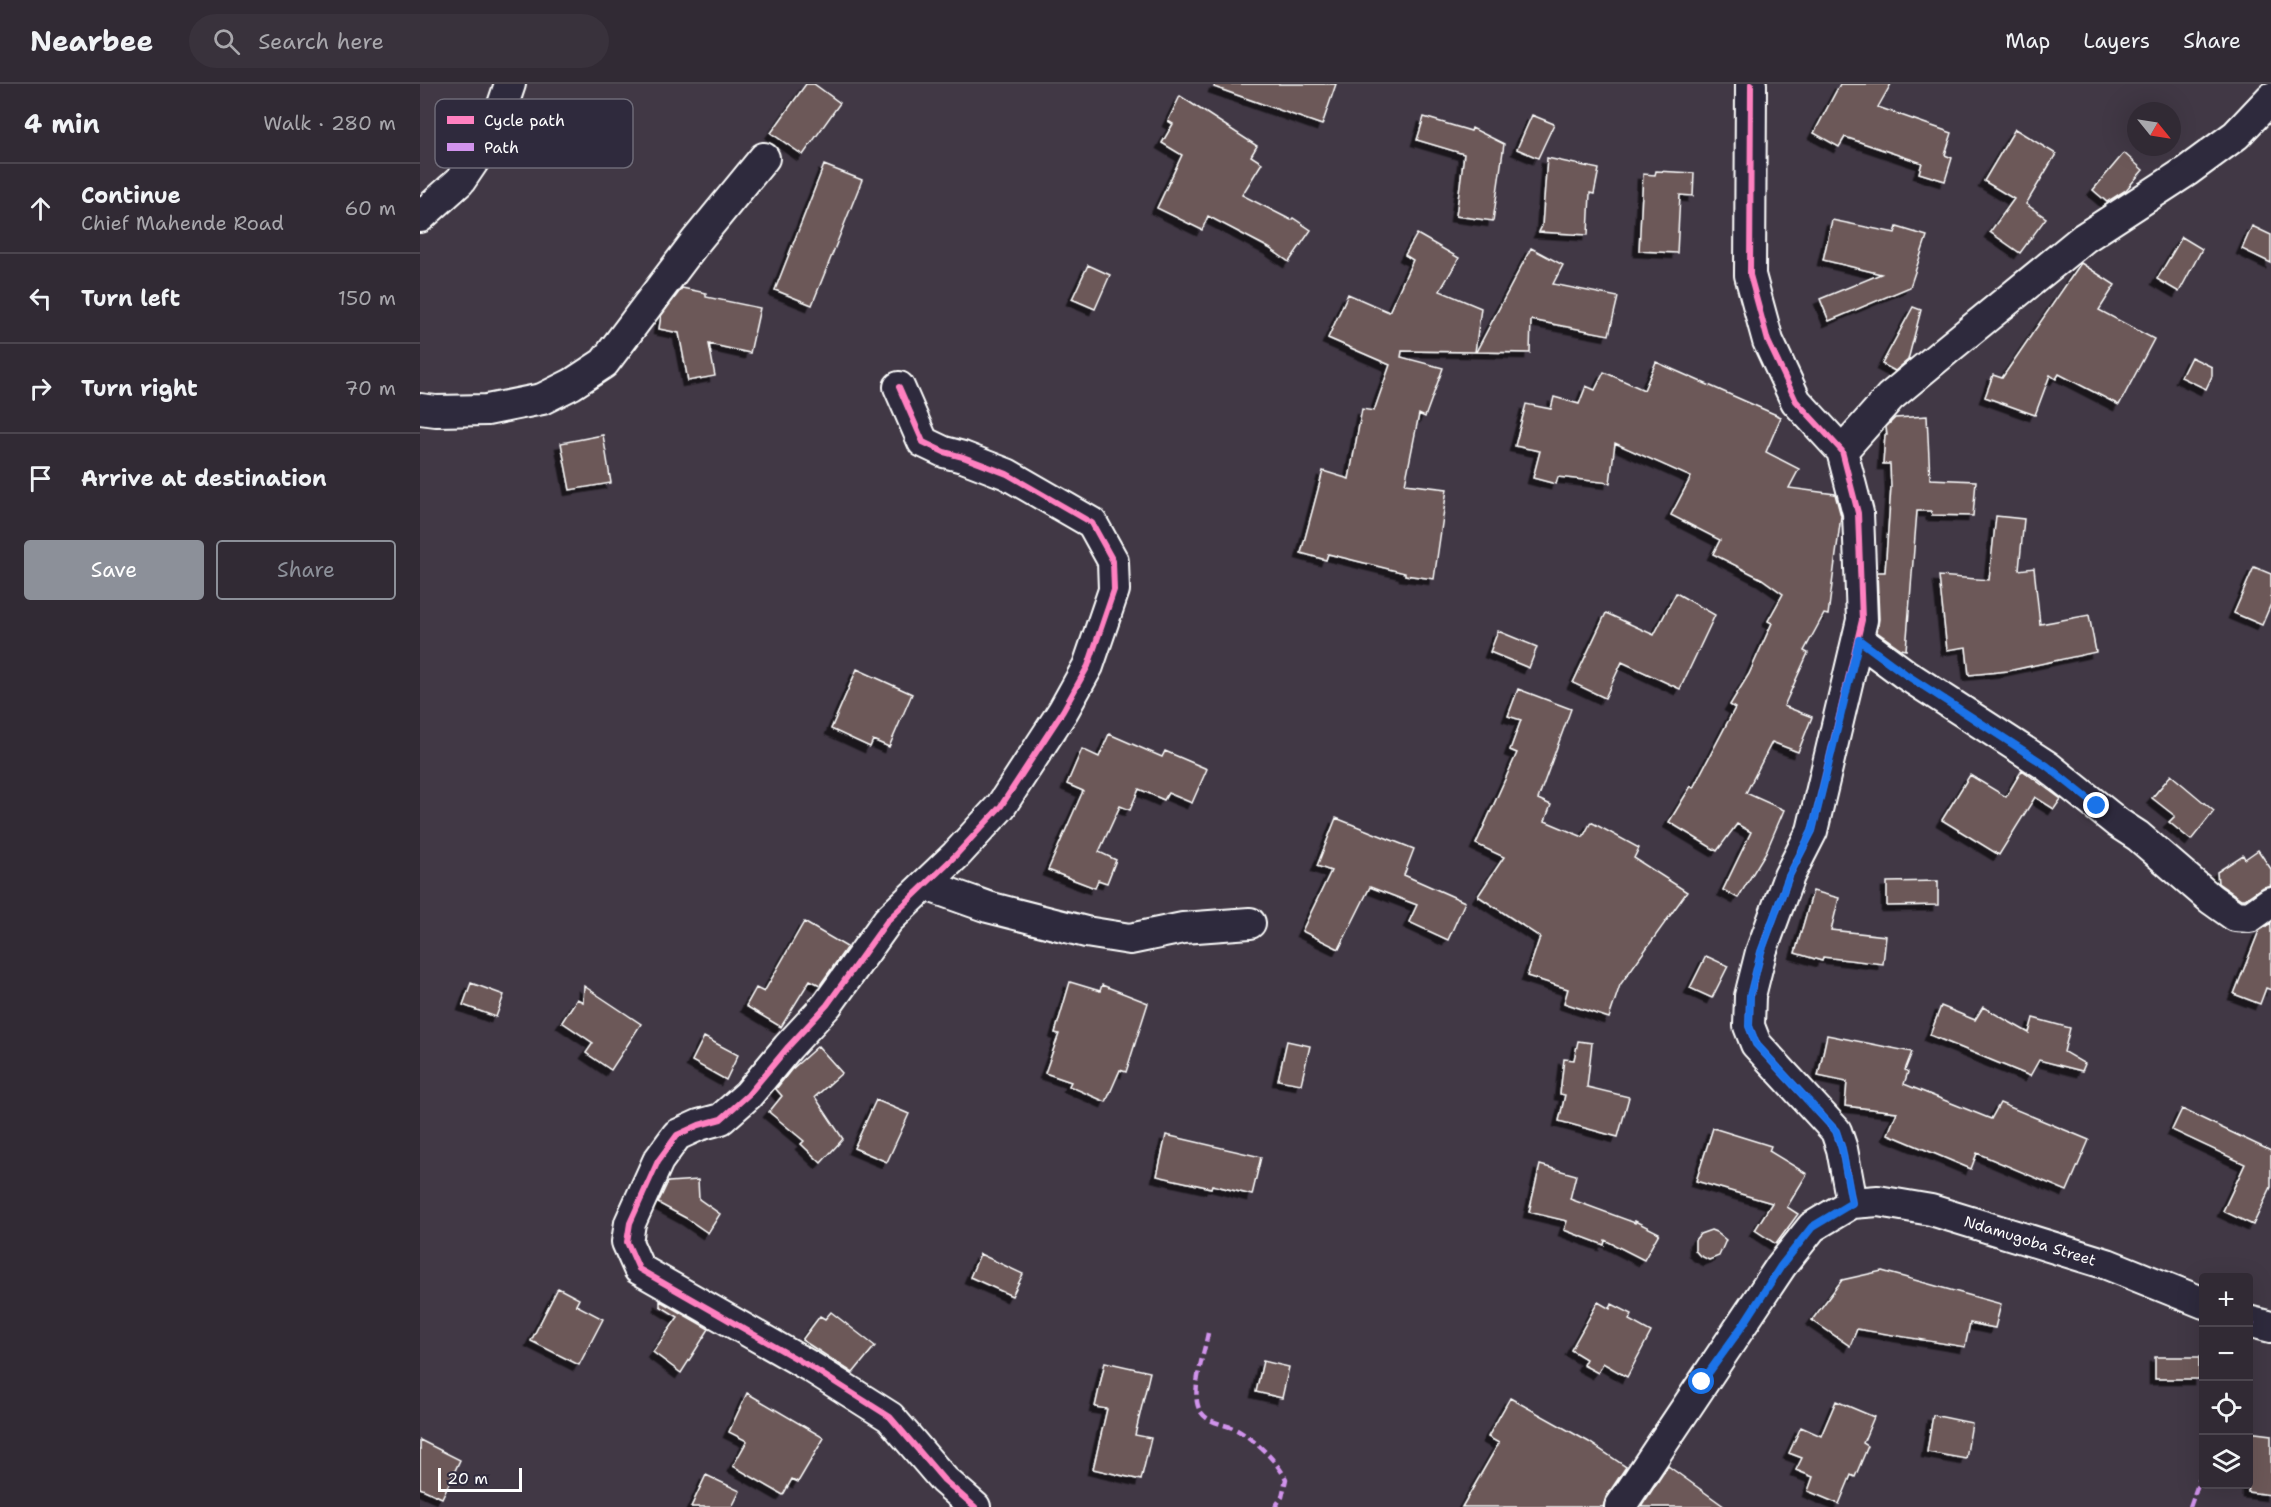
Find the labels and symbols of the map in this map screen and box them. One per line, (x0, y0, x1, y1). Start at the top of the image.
legend (435, 99, 633, 168)
north arrow (2127, 102, 2181, 156)
text: Cycle path (484, 110, 565, 131)
text: Path (484, 137, 519, 158)
route end (2083, 792, 2109, 818)
street label: Ndamugoba Street (1962, 1211, 2098, 1271)
route start (1688, 1368, 1714, 1394)
scale bar (438, 1465, 522, 1492)

